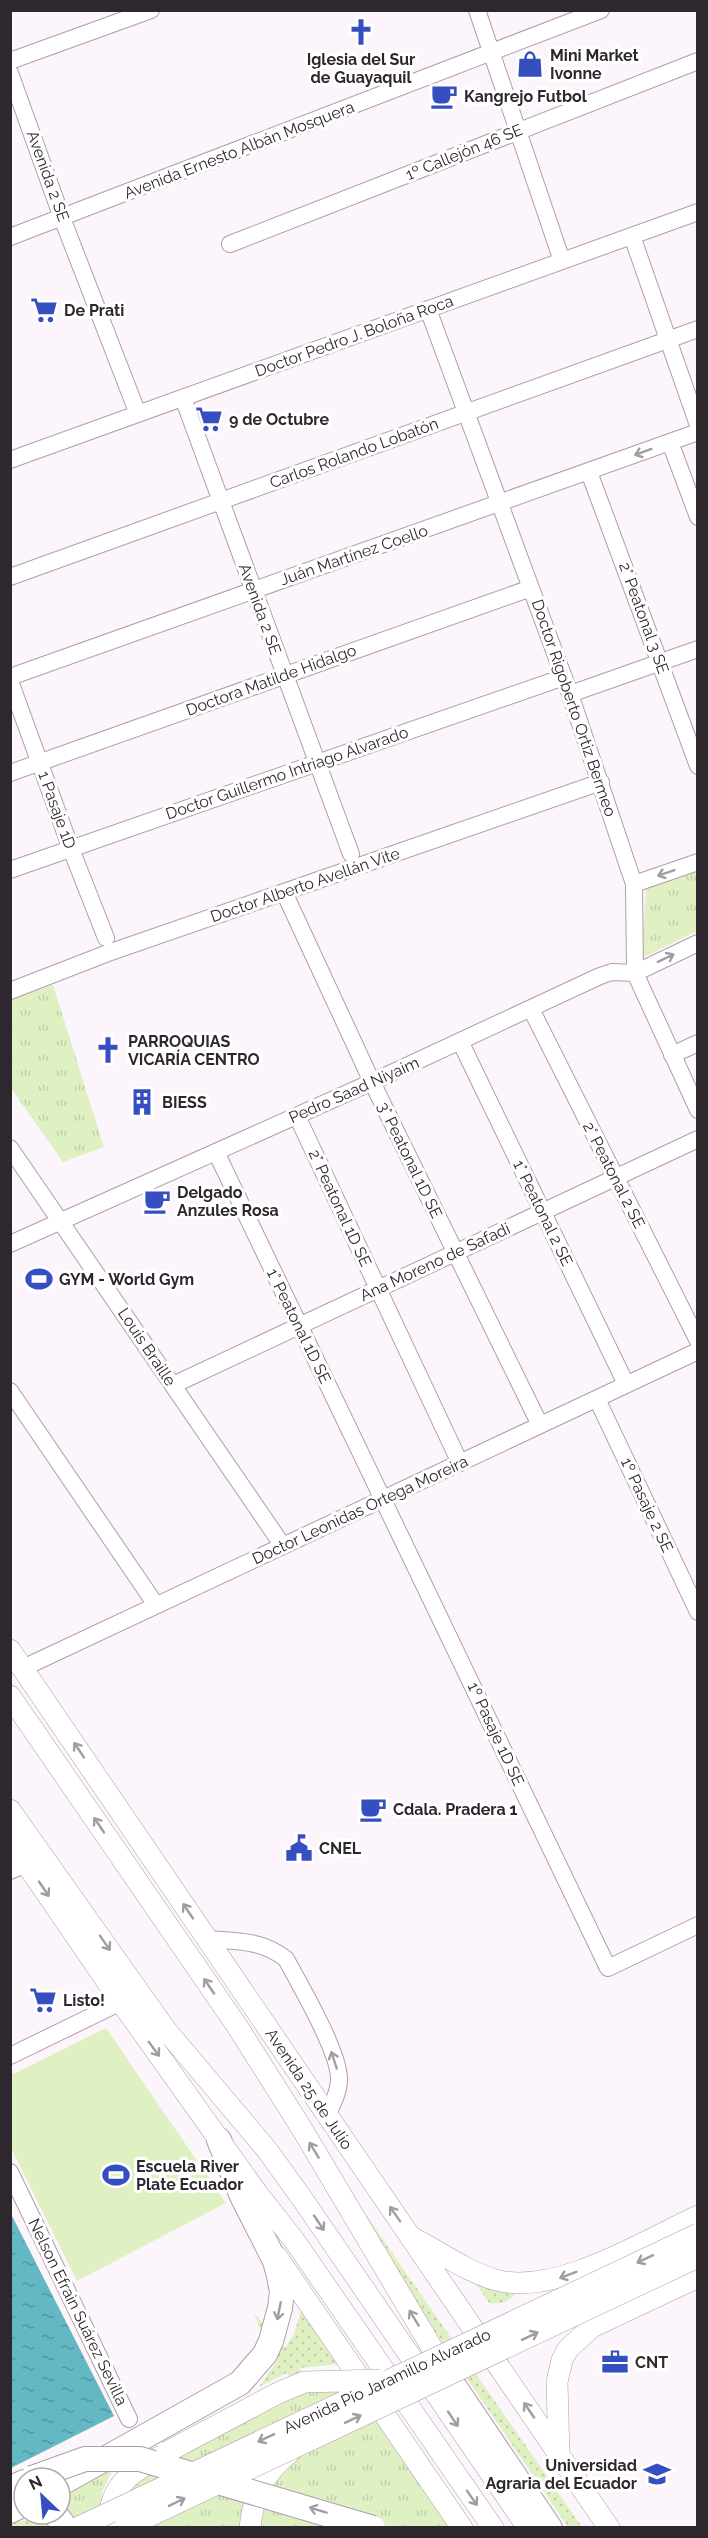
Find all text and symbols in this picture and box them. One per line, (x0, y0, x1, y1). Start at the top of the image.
church icon: Iglesia del Sur de Guayaquil (346, 17, 376, 47)
place label: Mini Market Ivonne (550, 46, 639, 83)
shop icon: Mini Market Ivonne (515, 49, 545, 79)
place label: Iglesia del Sur de Guayaquil (307, 50, 415, 87)
cafe icon: Kangrejo Futbol (429, 81, 459, 111)
place label: Kangrejo Futbol (464, 87, 588, 106)
street label: Avenida Ernesto Albán Mosquera (121, 97, 357, 203)
street label: 1º Callejón 46 SE (403, 120, 525, 184)
street label: Avenida 2 SE (23, 128, 73, 224)
street label: Doctor Pedro J. Boloña Roca (252, 291, 456, 381)
supermarket icon: De Prati (29, 295, 59, 325)
place label: De Prati (64, 301, 124, 320)
supermarket icon: 9 de Octubre (194, 404, 224, 434)
place label: 9 de Octubre (229, 410, 329, 429)
street label: Carlos Rolando Lobatón (267, 414, 441, 492)
one-way arrow (634, 447, 652, 458)
street label: Juán Martínez Coello (278, 521, 430, 589)
street label: 2° Peatonal 3 SE (615, 560, 673, 677)
street label: Avenida 2 SE (235, 561, 285, 657)
street label: Doctor Rigoberto Ortiz Bermeo (528, 597, 620, 819)
street label: Doctora Matilde Hidalgo (183, 640, 359, 720)
street label: Doctor Guillermo Intriago Alvarado (163, 722, 411, 824)
street label: 1 Pasaje 1D (34, 769, 80, 851)
street label: Doctor Alberto Avellán Vite (208, 844, 402, 926)
one-way arrow (657, 869, 676, 880)
one-way arrow (657, 951, 675, 963)
place label: PARROQUIAS VICARÍA CENTRO (128, 1032, 260, 1069)
church icon: PARROQUIAS VICARÍA CENTRO (93, 1035, 123, 1065)
street label: Pedro Saad Niyaim (286, 1053, 422, 1127)
building icon: BIESS (127, 1087, 157, 1117)
place label: BIESS (162, 1093, 207, 1112)
street label: 3° Peatonal 1D SE (374, 1099, 446, 1221)
street label: 2° Peatonal 2 SE (579, 1119, 649, 1232)
street label: 2° Peatonal 1D SE (305, 1146, 376, 1270)
street label: 1° Peatonal 2 SE (509, 1157, 577, 1269)
place label: Delgado Anzules Rosa (177, 1183, 279, 1220)
cafe icon: Delgado Anzules Rosa (142, 1186, 172, 1216)
street label: Ana Moreno de Safadi (357, 1219, 513, 1305)
sports icon: GYM - World Gym (24, 1264, 54, 1294)
street label: 1° Peatonal 1D SE (263, 1266, 335, 1387)
place label: GYM - World Gym (59, 1270, 194, 1289)
street label: Louis Braille (114, 1304, 180, 1390)
street label: Doctor Leonidas Ortega Moreira (249, 1452, 471, 1568)
street label: 1º Pasaje 2 SE (617, 1455, 677, 1556)
street label: 1º Pasaje 1D SE (464, 1679, 528, 1789)
one-way arrow (73, 1742, 85, 1759)
cafe icon: Cdala. Pradera 1 (358, 1794, 388, 1824)
place label: Cdala. Pradera 1 (393, 1800, 518, 1819)
one-way arrow (93, 1817, 105, 1834)
public building icon: CNEL (284, 1833, 314, 1863)
place label: CNEL (319, 1839, 362, 1858)
one-way arrow (38, 1880, 50, 1896)
one-way arrow (182, 1904, 194, 1920)
one-way arrow (99, 1935, 111, 1951)
one-way arrow (203, 1978, 215, 1994)
supermarket icon: Listo! (28, 1985, 58, 2015)
place label: Listo! (63, 1991, 105, 2010)
street label: Avenida 25 de Julio (261, 2025, 357, 2153)
one-way arrow (148, 2041, 160, 2057)
one-way arrow (328, 2051, 339, 2070)
one-way arrow (308, 2142, 320, 2159)
place label: Escuela River Plate Ecuador (136, 2157, 243, 2194)
sports icon: Escuela River Plate Ecuador (101, 2160, 131, 2190)
one-way arrow (389, 2207, 401, 2223)
one-way arrow (313, 2214, 325, 2231)
street label: Nelson Efraìn Suárez Sevilla (24, 2215, 132, 2409)
one-way arrow (636, 2254, 654, 2266)
one-way arrow (559, 2270, 578, 2281)
one-way arrow (273, 2301, 284, 2320)
one-way arrow (408, 2310, 420, 2327)
street label: Avenida Pío Jaramillo Alvarado (280, 2325, 494, 2437)
one-way arrow (520, 2329, 538, 2341)
office icon: CNT (600, 2347, 630, 2377)
place label: CNT (635, 2353, 668, 2372)
one-way arrow (522, 2402, 534, 2419)
one-way arrow (447, 2410, 459, 2426)
one-way arrow (344, 2412, 362, 2424)
one-way arrow (258, 2432, 276, 2444)
place label: Universidad Agraria del Ecuador (486, 2456, 637, 2493)
school or university icon: Universidad Agraria del Ecuador (642, 2459, 672, 2489)
north arrow (12, 2466, 72, 2526)
text: N (26, 2472, 45, 2494)
one-way arrow (466, 2489, 478, 2506)
one-way arrow (167, 2496, 185, 2508)
one-way arrow (308, 2504, 327, 2515)

